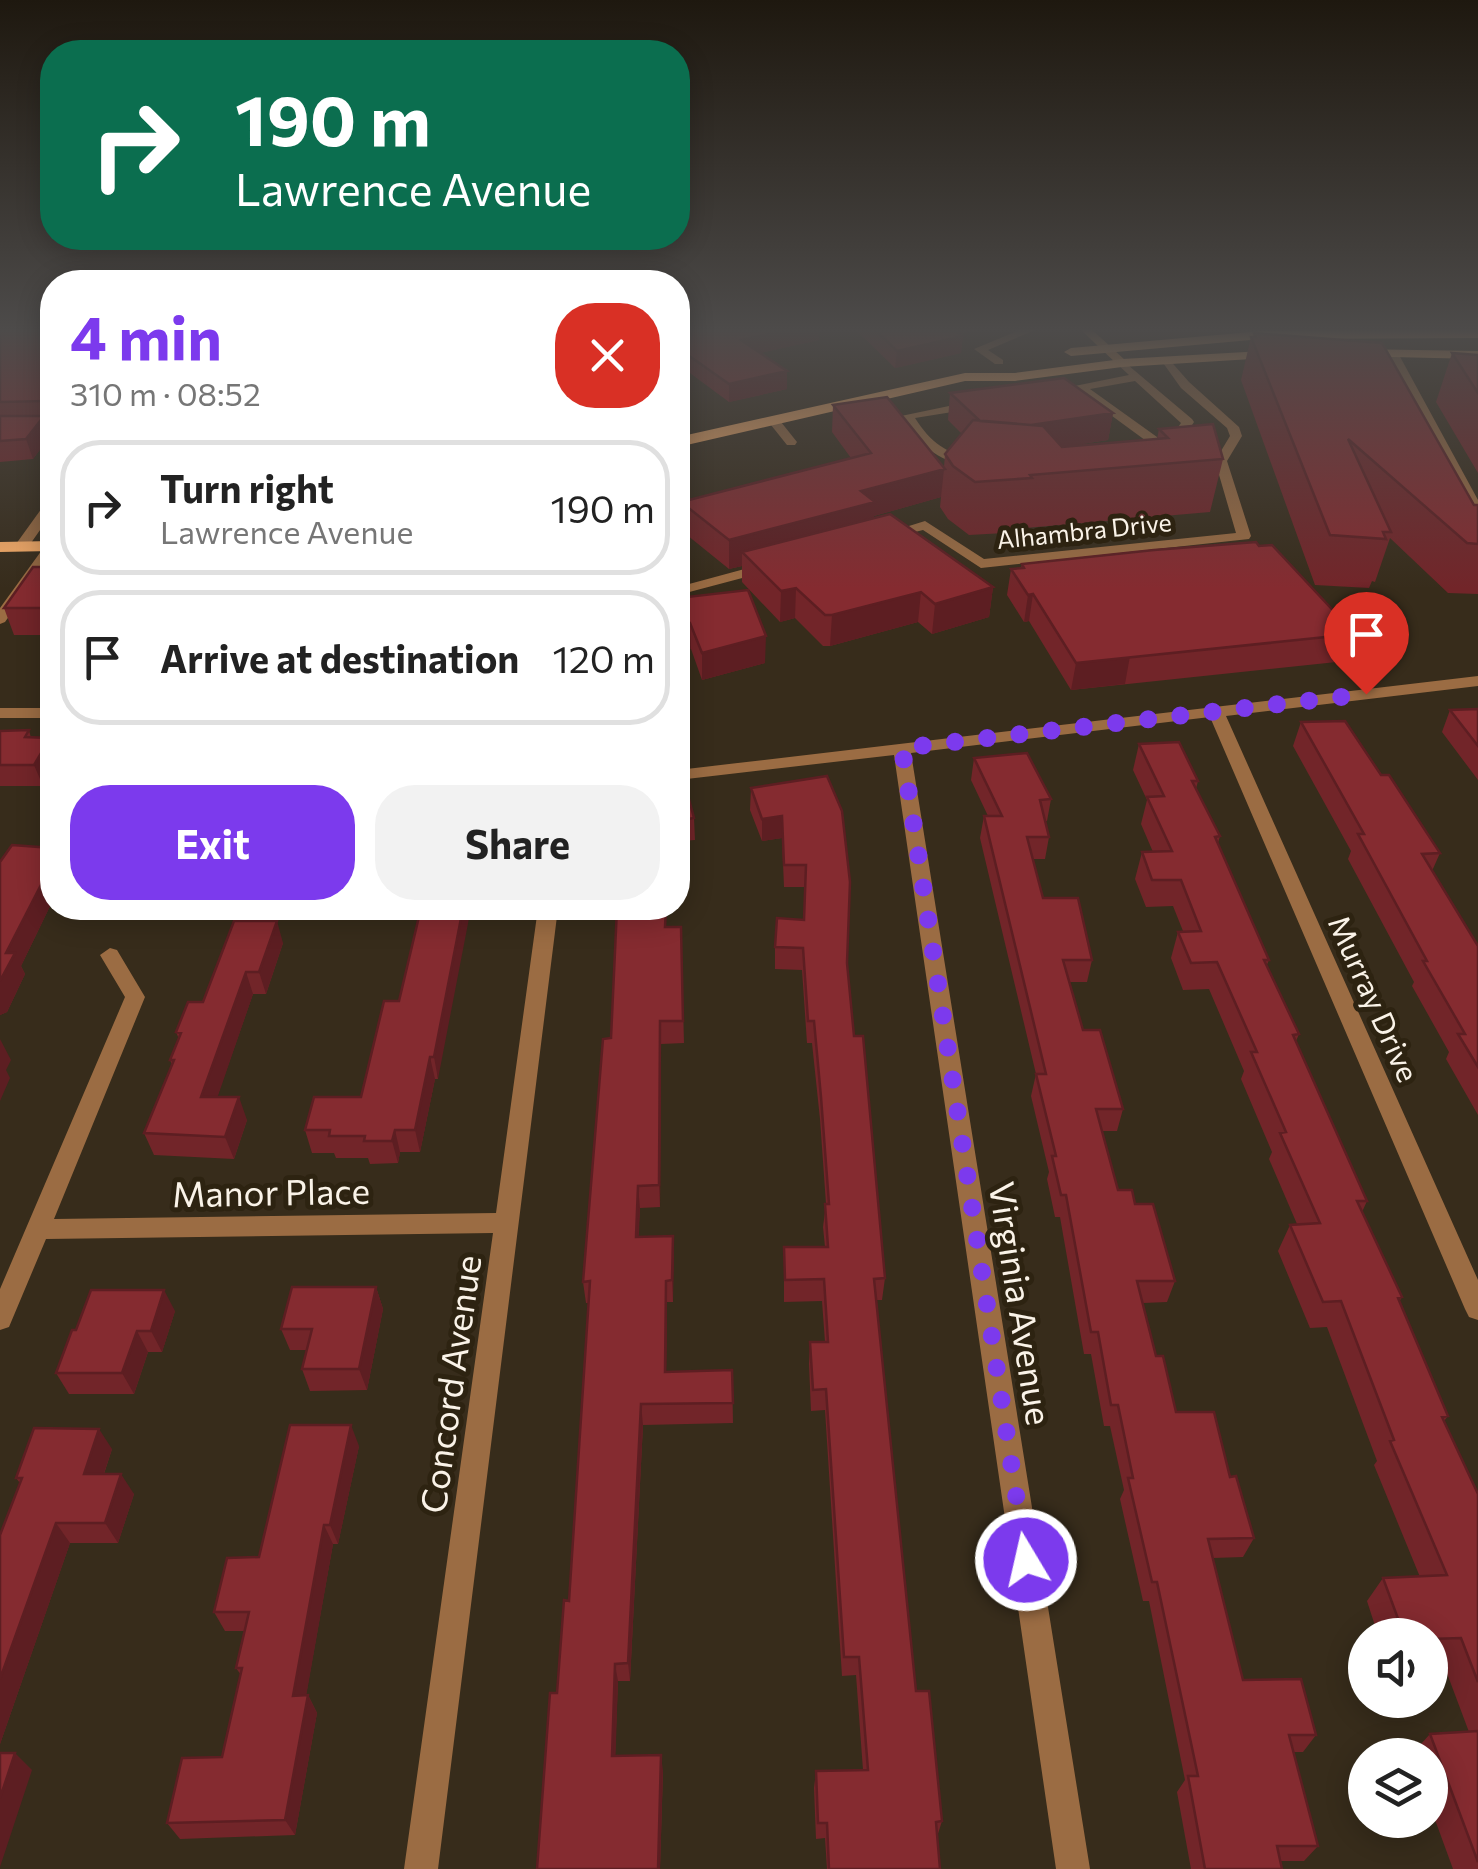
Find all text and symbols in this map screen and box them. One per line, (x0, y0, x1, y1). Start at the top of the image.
text: 190 m (235, 75, 431, 160)
icon: right (70, 80, 200, 210)
text: Lawrence Avenue (235, 160, 591, 215)
text: 4 min (70, 299, 222, 372)
button: close (555, 303, 660, 408)
text: 310 m · 08:52 (70, 373, 261, 413)
text: Turn right (160, 464, 334, 511)
icon: right (75, 480, 130, 535)
text: 190 m (550, 484, 655, 531)
street label: Alhambra Drive (995, 506, 1173, 554)
text: Lawrence Avenue (160, 511, 413, 551)
pin (1324, 592, 1409, 695)
icon: arrive (1339, 607, 1394, 662)
icon: arrive (75, 630, 130, 685)
text: Arrive at destination (160, 634, 519, 681)
text: 120 m (553, 634, 655, 681)
button: Exit (70, 785, 355, 900)
button: Share (375, 785, 660, 900)
street label: Murray Drive (1322, 909, 1428, 1087)
street label: Manor Place (172, 1168, 370, 1214)
street label: Virginia Avenue (982, 1178, 1062, 1428)
street label: Concord Avenue (410, 1252, 488, 1516)
position arrow (974, 1508, 1078, 1612)
map controls (1348, 1618, 1448, 1838)
button: sound (1348, 1618, 1448, 1718)
button: layers (1348, 1738, 1448, 1838)

